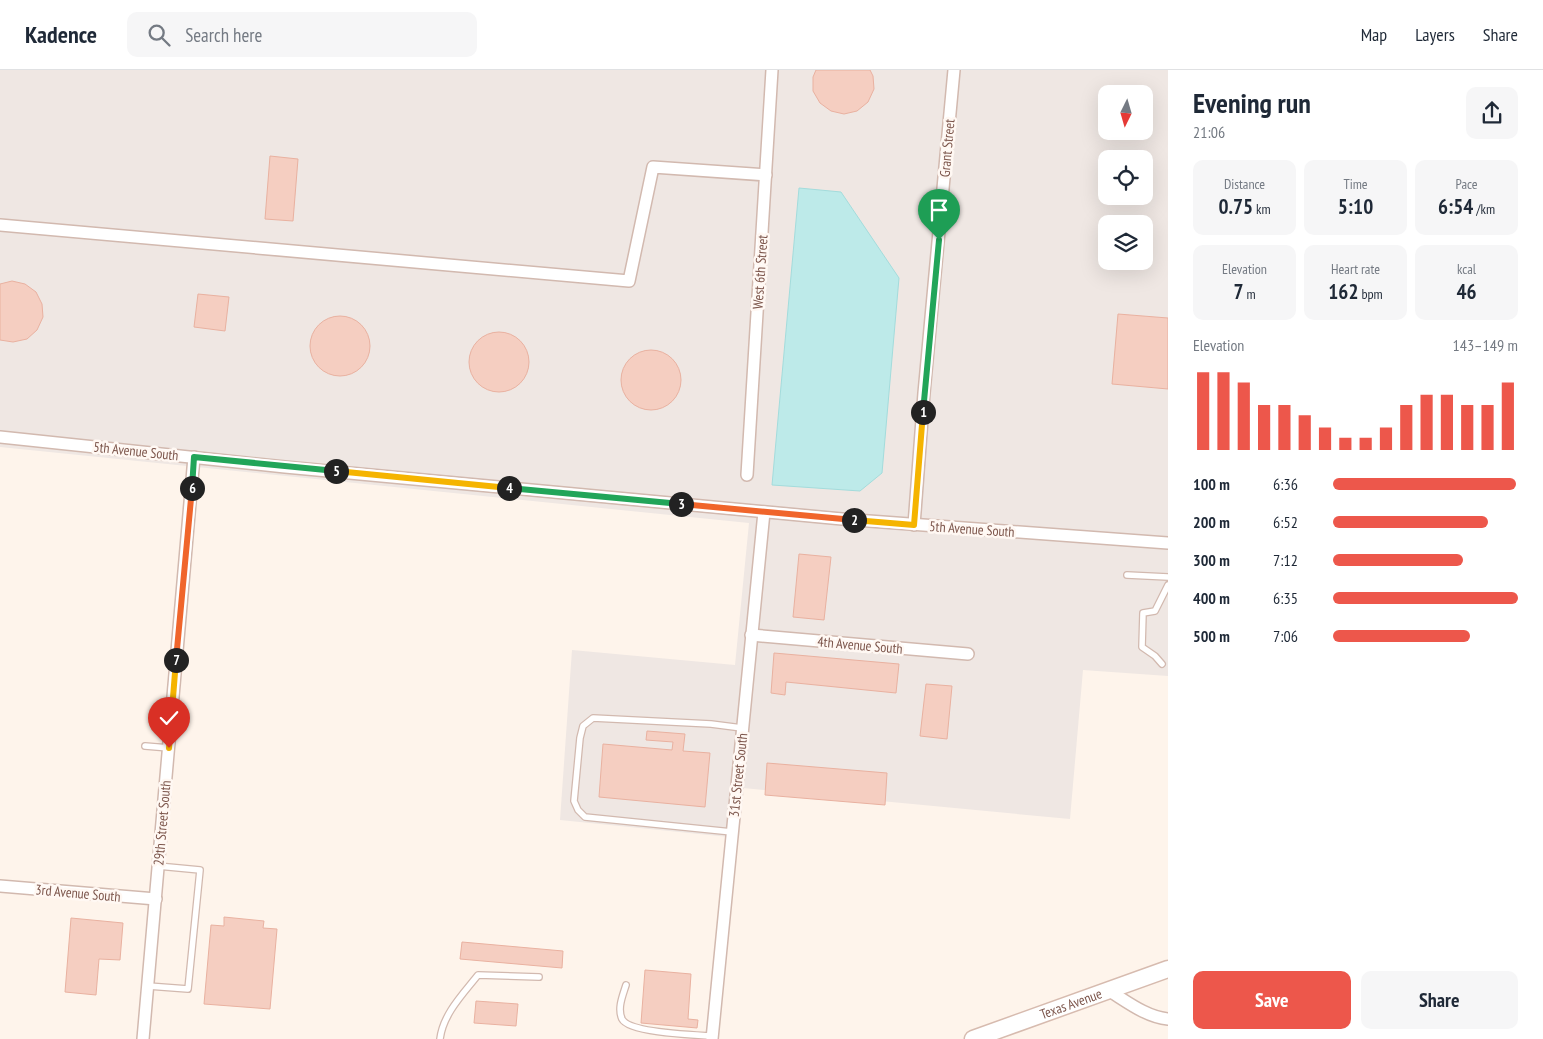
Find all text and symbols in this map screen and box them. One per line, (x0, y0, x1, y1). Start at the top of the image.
search box (127, 12, 477, 57)
text: Kadence (25, 19, 97, 50)
icon: search (145, 21, 173, 49)
text: Search here (185, 23, 262, 47)
text: Map (1361, 23, 1387, 46)
text: Layers (1415, 23, 1455, 46)
text: Share (1483, 23, 1518, 46)
text: Evening run (1193, 84, 1311, 121)
north arrow (1098, 85, 1152, 140)
map controls (1098, 85, 1153, 270)
button: share (1466, 87, 1518, 139)
street label: Grant Street (935, 118, 959, 178)
text: 21:06 (1193, 122, 1225, 142)
button: locate (1098, 150, 1153, 205)
text: Distance (1224, 175, 1265, 193)
text: Time (1343, 175, 1368, 193)
text: Pace (1455, 175, 1478, 193)
pin (918, 189, 960, 240)
text: 0.75 (1218, 193, 1253, 220)
text: 5:10 (1338, 193, 1373, 220)
text: 6:54 (1438, 193, 1473, 220)
icon: arrive (925, 196, 953, 224)
text: km (1253, 200, 1271, 218)
text: /km (1473, 200, 1495, 218)
button: layers (1098, 215, 1153, 270)
street label: West 6th Street (748, 234, 772, 310)
text: Elevation (1222, 260, 1267, 278)
text: Heart rate (1331, 260, 1380, 278)
text: kcal (1457, 260, 1476, 278)
text: 7 (1233, 278, 1243, 305)
text: 162 (1328, 278, 1358, 305)
text: 46 (1456, 278, 1477, 305)
text: m (1243, 285, 1256, 303)
text: bpm (1358, 285, 1383, 303)
text: Elevation (1193, 335, 1244, 355)
text: 143–149 m (1453, 335, 1518, 355)
pin: 1 (910, 400, 936, 424)
text: 1 (920, 403, 927, 421)
street label: 5th Avenue South (93, 438, 179, 464)
pin: 5 (324, 458, 348, 484)
text: 5 (333, 462, 340, 480)
text: 100 m (1193, 474, 1230, 494)
text: 6:36 (1273, 474, 1298, 494)
pin: 6 (180, 476, 204, 500)
pin: 4 (496, 476, 522, 500)
text: 6 (189, 479, 196, 497)
text: 4 (506, 479, 513, 497)
pin: 3 (668, 492, 694, 516)
text: 3 (678, 495, 685, 513)
pin: 2 (842, 508, 866, 532)
text: 2 (851, 511, 858, 529)
text: 200 m (1193, 512, 1230, 532)
text: 6:52 (1273, 512, 1298, 532)
street label: 5th Avenue South (929, 517, 1015, 541)
text: 300 m (1193, 550, 1230, 570)
text: 7:12 (1273, 550, 1298, 570)
text: 400 m (1193, 588, 1230, 608)
text: 6:35 (1273, 588, 1298, 608)
text: 500 m (1193, 626, 1230, 646)
text: 7:06 (1273, 626, 1298, 646)
street label: 4th Avenue South (817, 632, 903, 658)
pin: 7 (164, 648, 188, 672)
text: 7 (173, 651, 180, 669)
pin (148, 697, 190, 748)
icon: check (155, 704, 183, 732)
street label: 31st Street South (725, 732, 751, 818)
street label: 29th Street South (149, 780, 175, 866)
street label: 3rd Avenue South (35, 880, 121, 906)
button: Save (1193, 971, 1351, 1029)
button: Share (1361, 971, 1518, 1029)
street label: Texas Avenue (1037, 984, 1104, 1023)

